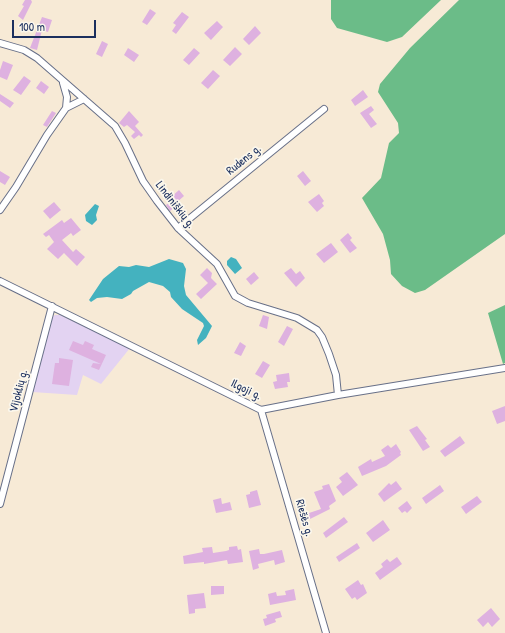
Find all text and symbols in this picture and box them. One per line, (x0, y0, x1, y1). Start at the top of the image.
scale bar (14, 12, 98, 38)
text: 100 m (19, 18, 45, 35)
street label: Rudens g. (224, 142, 264, 178)
street label: Lindiniškių g. (152, 179, 198, 231)
street label: Vijoklių g. (7, 368, 31, 414)
street label: Ilgoji g. (228, 376, 264, 404)
street label: Riešės g. (292, 498, 316, 538)

